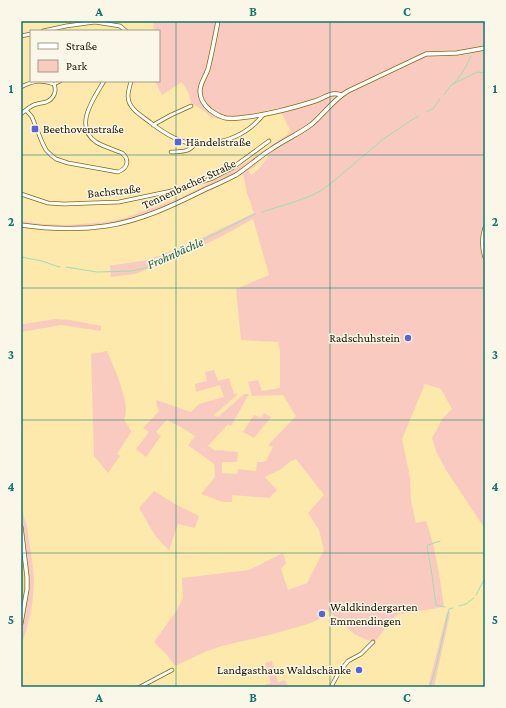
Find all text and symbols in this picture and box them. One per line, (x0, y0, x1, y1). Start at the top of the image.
text: A (94, 4, 103, 19)
text: B (249, 4, 257, 19)
text: C (403, 4, 411, 19)
legend (30, 30, 160, 82)
text: Straße (66, 39, 97, 53)
text: Park (66, 59, 88, 73)
text: 1 (9, 81, 14, 96)
text: 1 (493, 81, 498, 96)
place label: Beethovenstraße (43, 122, 124, 136)
marker: Beethovenstraße (30, 124, 40, 134)
place label: Händelstraße (186, 135, 251, 149)
marker: Händelstraße (173, 137, 183, 147)
street label: Tennenbacher Straße (140, 156, 238, 212)
street label: Bachstraße (87, 181, 141, 201)
text: 2 (8, 214, 15, 229)
text: 2 (492, 214, 499, 229)
water label: Frohnbächle (145, 234, 205, 272)
place label: Radschuhstein (329, 331, 401, 345)
marker: Radschuhstein (403, 333, 413, 343)
text: 3 (8, 347, 14, 362)
text: 3 (492, 347, 498, 362)
text: 4 (7, 479, 15, 494)
text: 4 (491, 479, 499, 494)
place label: Waldkindergarten Emmendingen (330, 600, 418, 628)
marker: Waldkindergarten Emmendingen (317, 609, 327, 619)
text: 5 (8, 612, 14, 627)
text: 5 (492, 612, 498, 627)
place label: Landgasthaus Waldschänke (217, 663, 351, 677)
marker: Landgasthaus Waldschänke (354, 665, 364, 675)
text: A (94, 690, 103, 705)
text: B (249, 690, 257, 705)
text: C (403, 690, 411, 705)

